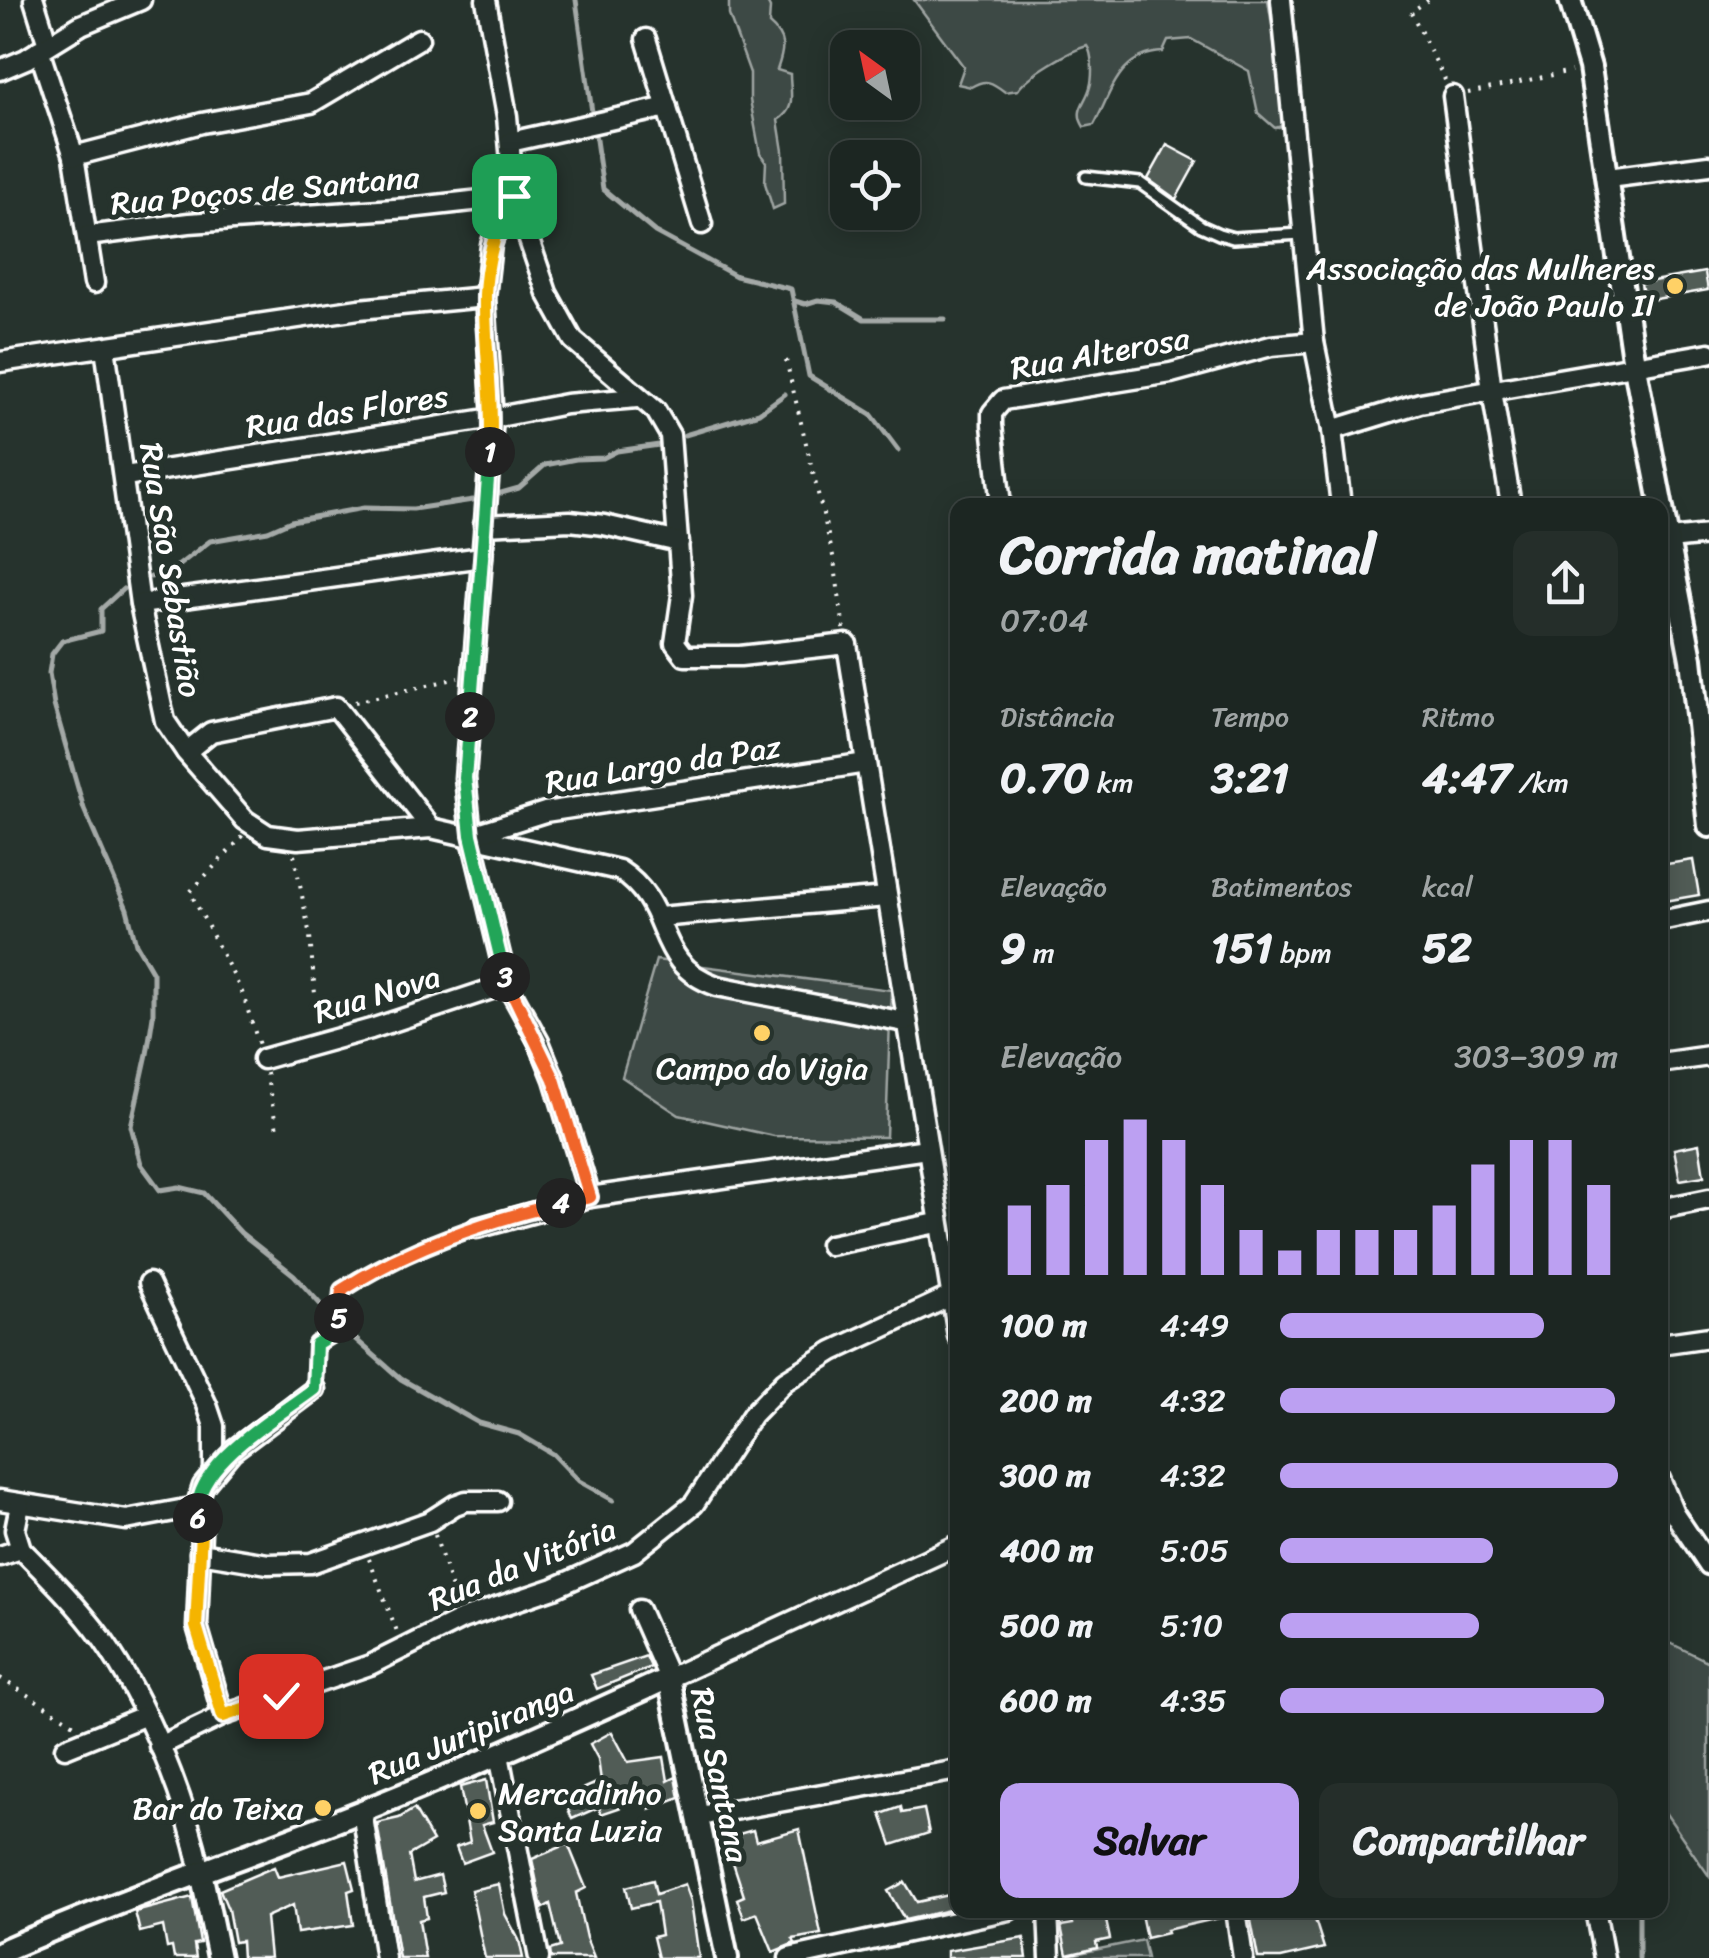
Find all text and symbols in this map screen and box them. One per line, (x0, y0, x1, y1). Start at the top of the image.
north arrow (830, 30, 920, 120)
map controls (830, 30, 920, 230)
button: locate (830, 140, 920, 230)
street label: Rua Poços de Santana (108, 149, 423, 232)
pin (472, 154, 557, 239)
icon: arrive (487, 169, 542, 224)
place label: Associação das Mulheres de João Paulo II (1306, 240, 1655, 334)
marker: Associação das Mulheres de João Paulo II (1664, 275, 1686, 297)
street label: Rua Alterosa (1006, 310, 1195, 397)
street label: Rua das Flores (242, 367, 453, 456)
pin: 1 (465, 427, 515, 477)
text: 1 (484, 427, 496, 476)
street label: Rua São Sebastião (122, 439, 219, 702)
text: Corrida matinal (1000, 506, 1376, 603)
button: share (1513, 531, 1618, 636)
text: 07:04 (1000, 592, 1088, 649)
pin: 2 (445, 692, 495, 742)
text: 2 (462, 692, 478, 741)
text: Distância (1000, 692, 1115, 741)
text: Tempo (1211, 692, 1289, 741)
text: Ritmo (1422, 692, 1495, 741)
street label: Rua Largo da Paz (541, 718, 786, 811)
text: 0.70 (1000, 741, 1090, 815)
text: 3:21 (1211, 741, 1289, 815)
text: 4:47 (1422, 741, 1511, 815)
text: km (1090, 758, 1133, 807)
text: /km (1511, 758, 1569, 807)
text: Elevação (1000, 862, 1107, 911)
text: Batimentos (1211, 862, 1352, 911)
text: kcal (1422, 862, 1473, 911)
text: 9 (1000, 911, 1026, 985)
text: 151 (1211, 911, 1273, 985)
text: 52 (1422, 911, 1472, 985)
text: m (1026, 928, 1055, 977)
text: bpm (1273, 928, 1332, 977)
street label: Rua Nova (307, 948, 448, 1041)
pin: 3 (480, 952, 530, 1002)
text: 3 (497, 952, 513, 1001)
marker: Campo do Vigia (751, 1022, 773, 1044)
text: Elevação (1000, 1028, 1122, 1085)
text: 303–309 m (1454, 1028, 1618, 1085)
place label: Campo do Vigia (656, 1040, 868, 1097)
pin: 4 (536, 1178, 586, 1228)
text: 4 (552, 1178, 570, 1227)
pin: 5 (314, 1293, 364, 1343)
text: 5 (330, 1293, 348, 1342)
text: 100 m (1000, 1297, 1087, 1354)
text: 4:49 (1160, 1297, 1229, 1354)
text: 200 m (1000, 1372, 1092, 1429)
text: 4:32 (1160, 1372, 1226, 1429)
text: 300 m (1000, 1447, 1091, 1504)
text: 4:32 (1160, 1447, 1226, 1504)
pin: 6 (173, 1493, 223, 1543)
text: 6 (190, 1493, 206, 1542)
street label: Rua da Vitória (420, 1501, 625, 1628)
text: 400 m (1000, 1522, 1093, 1579)
text: 5:05 (1160, 1522, 1229, 1579)
text: 500 m (1000, 1597, 1093, 1654)
text: 5:10 (1160, 1597, 1223, 1654)
pin (239, 1654, 324, 1739)
street label: Rua Juripiranga (359, 1663, 583, 1802)
icon: check (254, 1669, 309, 1724)
text: 600 m (1000, 1672, 1092, 1729)
text: 4:35 (1160, 1672, 1227, 1729)
street label: Rua Santana (673, 1682, 766, 1869)
place label: Mercadinho Santa Luzia (498, 1765, 663, 1859)
place label: Bar do Teixa (132, 1780, 304, 1837)
button: Salvar (1000, 1783, 1299, 1898)
button: Compartilhar (1319, 1783, 1618, 1898)
marker: Bar do Teixa (312, 1797, 334, 1819)
marker: Mercadinho Santa Luzia (467, 1800, 489, 1822)

